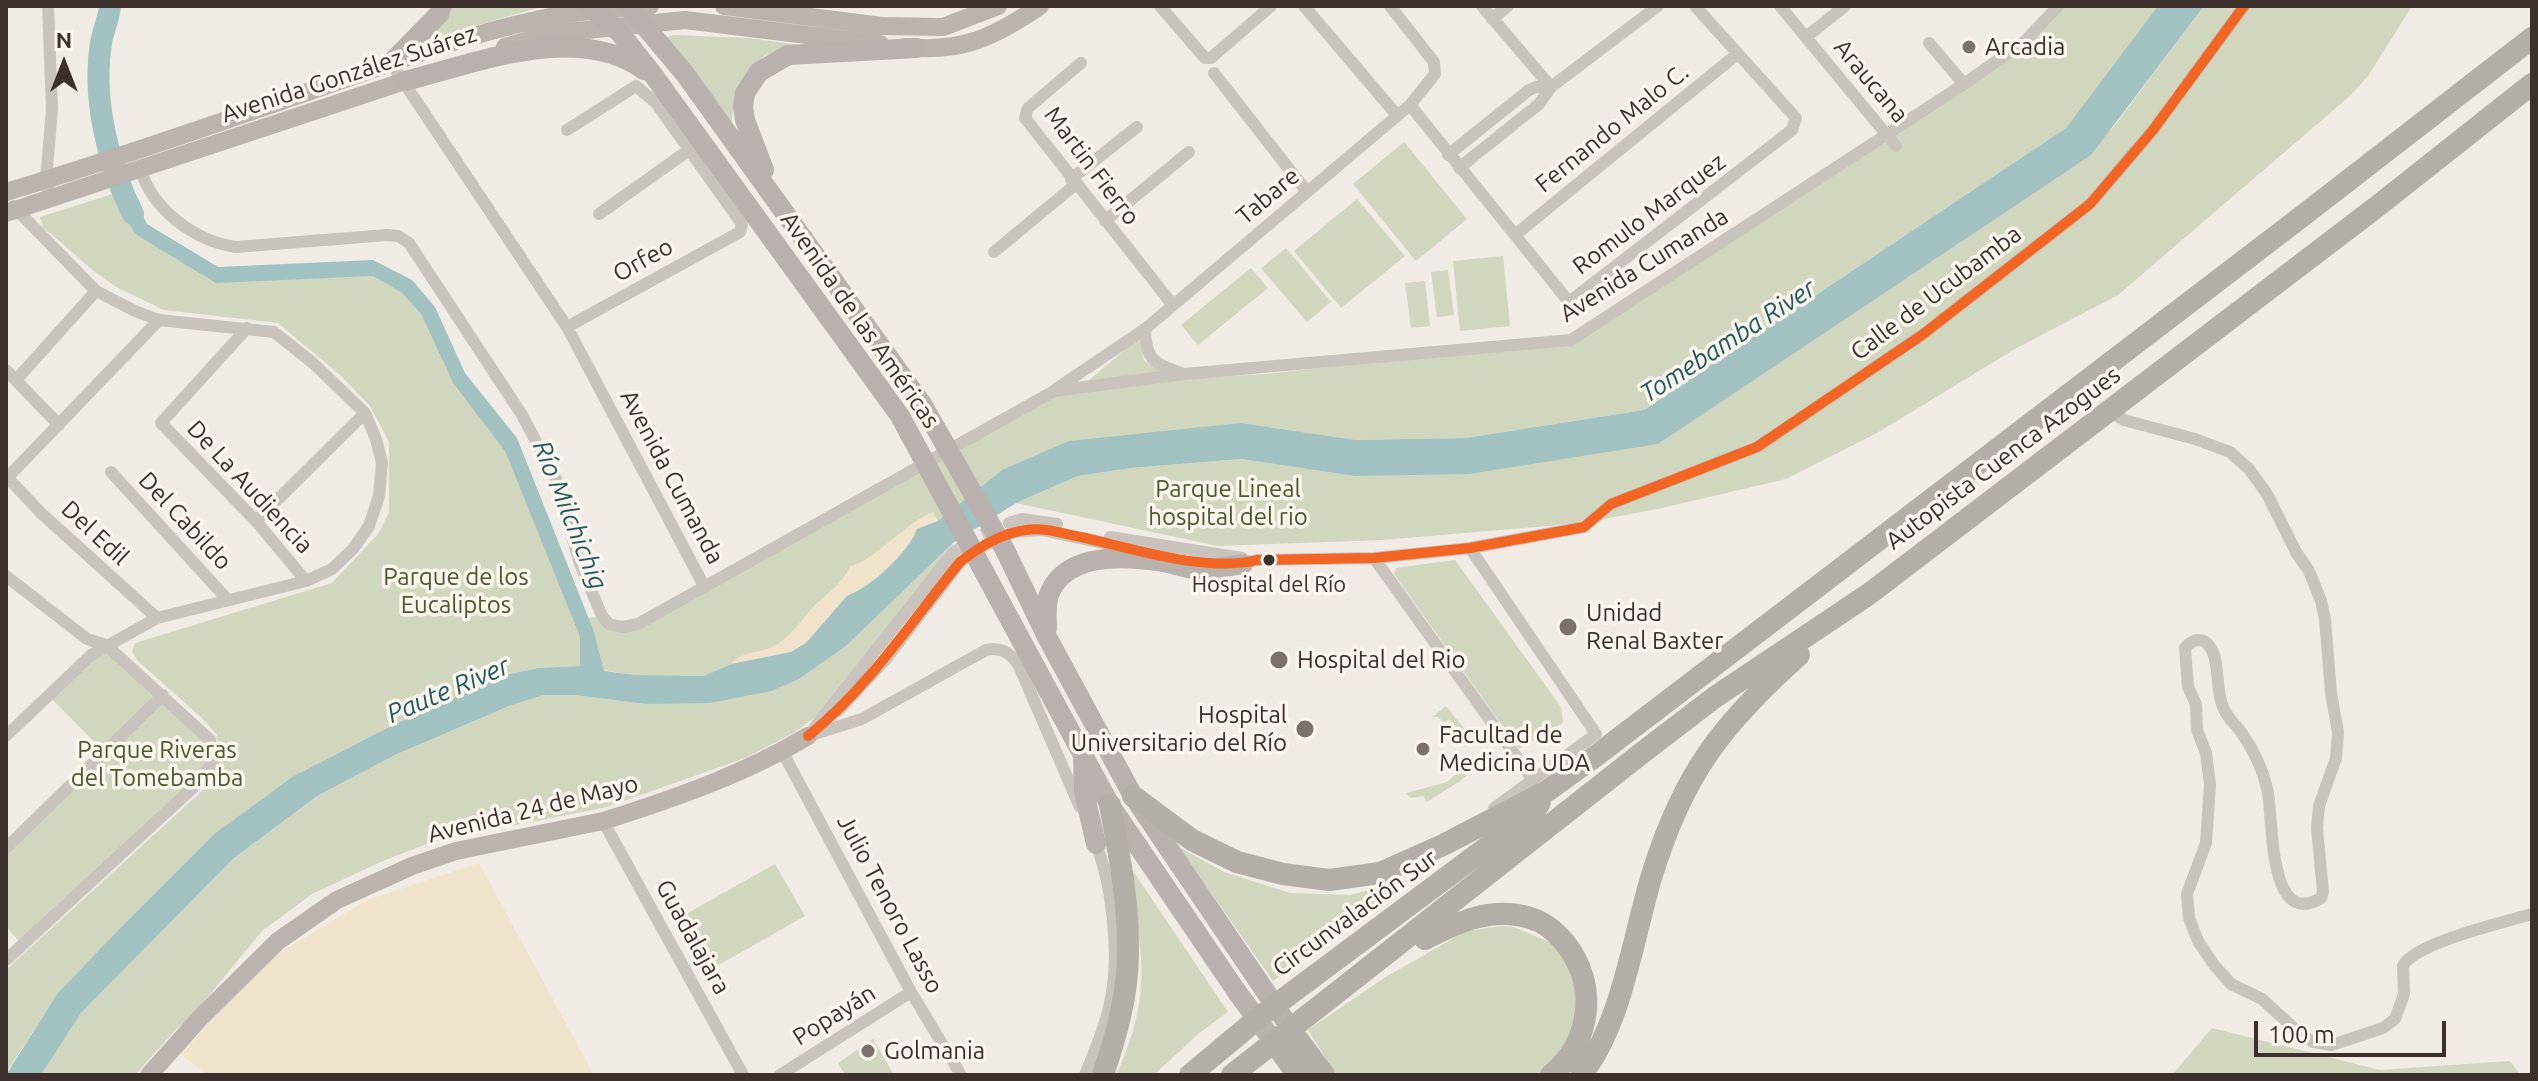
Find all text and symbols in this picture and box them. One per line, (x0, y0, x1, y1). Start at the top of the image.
street label: Avenida González Suárez (218, 19, 480, 129)
north arrow (24, 24, 104, 104)
text: N (56, 27, 72, 52)
street label: Araucana (1828, 33, 1914, 129)
place label: Arcadia (1985, 33, 2065, 61)
marker: Arcadia (1960, 38, 1978, 56)
street label: Fernando Malo C. (1530, 58, 1694, 198)
street label: Martin Fierro (1038, 101, 1146, 231)
street label: Romulo Marquez (1567, 147, 1731, 281)
street label: Tabare (1231, 161, 1305, 231)
street label: Avenida Cumanda (1555, 202, 1733, 328)
street label: Avenida de las Américas (774, 206, 946, 434)
street label: Calle de Ucubamba (1845, 220, 2027, 366)
street label: Orfeo (608, 232, 678, 288)
water label: Tomebamba River (1634, 273, 1822, 409)
street label: Autopista Cuenca Azogues (1880, 360, 2126, 556)
street label: Avenida Cumanda (614, 385, 730, 569)
street label: De La Audiencia (181, 415, 319, 559)
water label: Río Milchichig (526, 436, 614, 594)
street label: Del Cabildo (132, 466, 238, 576)
park label: Parque Lineal hospital del rio (1148, 475, 1308, 531)
street label: Del Edil (55, 495, 135, 571)
marker: Hospital del Río (1261, 552, 1277, 568)
park label: Parque de los Eucaliptos (383, 563, 529, 619)
place label: Hospital del Río (1192, 572, 1346, 598)
place label: Unidad Renal Baxter (1586, 599, 1723, 655)
marker: Unidad Renal Baxter (1557, 616, 1579, 638)
place label: Hospital del Rio (1297, 646, 1465, 674)
marker: Hospital del Rio (1268, 649, 1290, 671)
water label: Paute River (382, 650, 514, 730)
place label: Hospital Universitario del Río (1071, 701, 1287, 757)
marker: Hospital Universitario del Río (1294, 718, 1316, 740)
place label: Facultad de Medicina UDA (1439, 721, 1590, 777)
park label: Parque Riveras del Tomebamba (71, 736, 243, 792)
marker: Facultad de Medicina UDA (1414, 740, 1432, 758)
street label: Avenida 24 de Mayo (425, 769, 641, 849)
street label: Julio Tenoro Lasso (831, 810, 949, 998)
street label: Circunvalación Sur (1267, 844, 1443, 982)
street label: Guadalajara (650, 875, 736, 999)
street label: Popayán (787, 978, 881, 1052)
scale bar (2258, 1005, 2450, 1055)
text: 100 m (2268, 1021, 2335, 1048)
place label: Golmania (884, 1037, 985, 1065)
marker: Golmania (859, 1042, 877, 1060)

